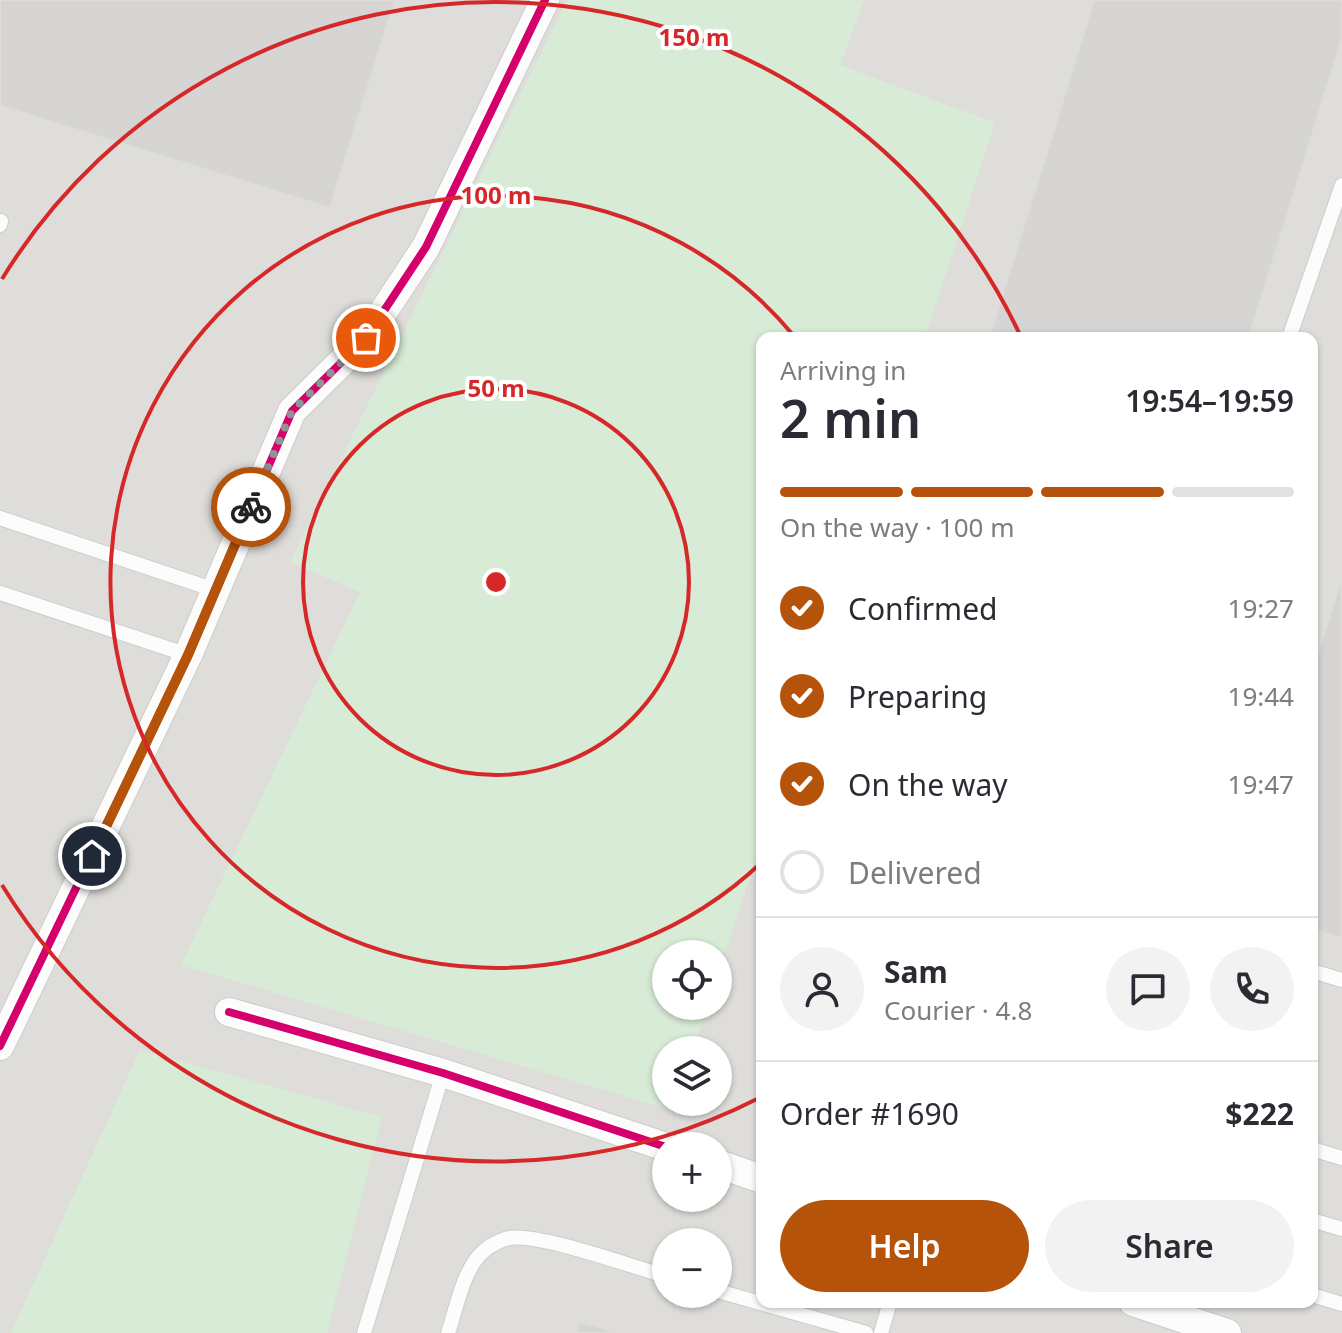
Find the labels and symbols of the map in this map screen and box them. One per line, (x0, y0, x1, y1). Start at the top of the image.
text: 150 m (659, 20, 729, 53)
text: 100 m (461, 178, 531, 211)
pin (332, 304, 400, 372)
text: 50 m (467, 371, 525, 404)
courier (211, 467, 291, 547)
centre of rings (482, 568, 510, 596)
pin (58, 822, 126, 890)

